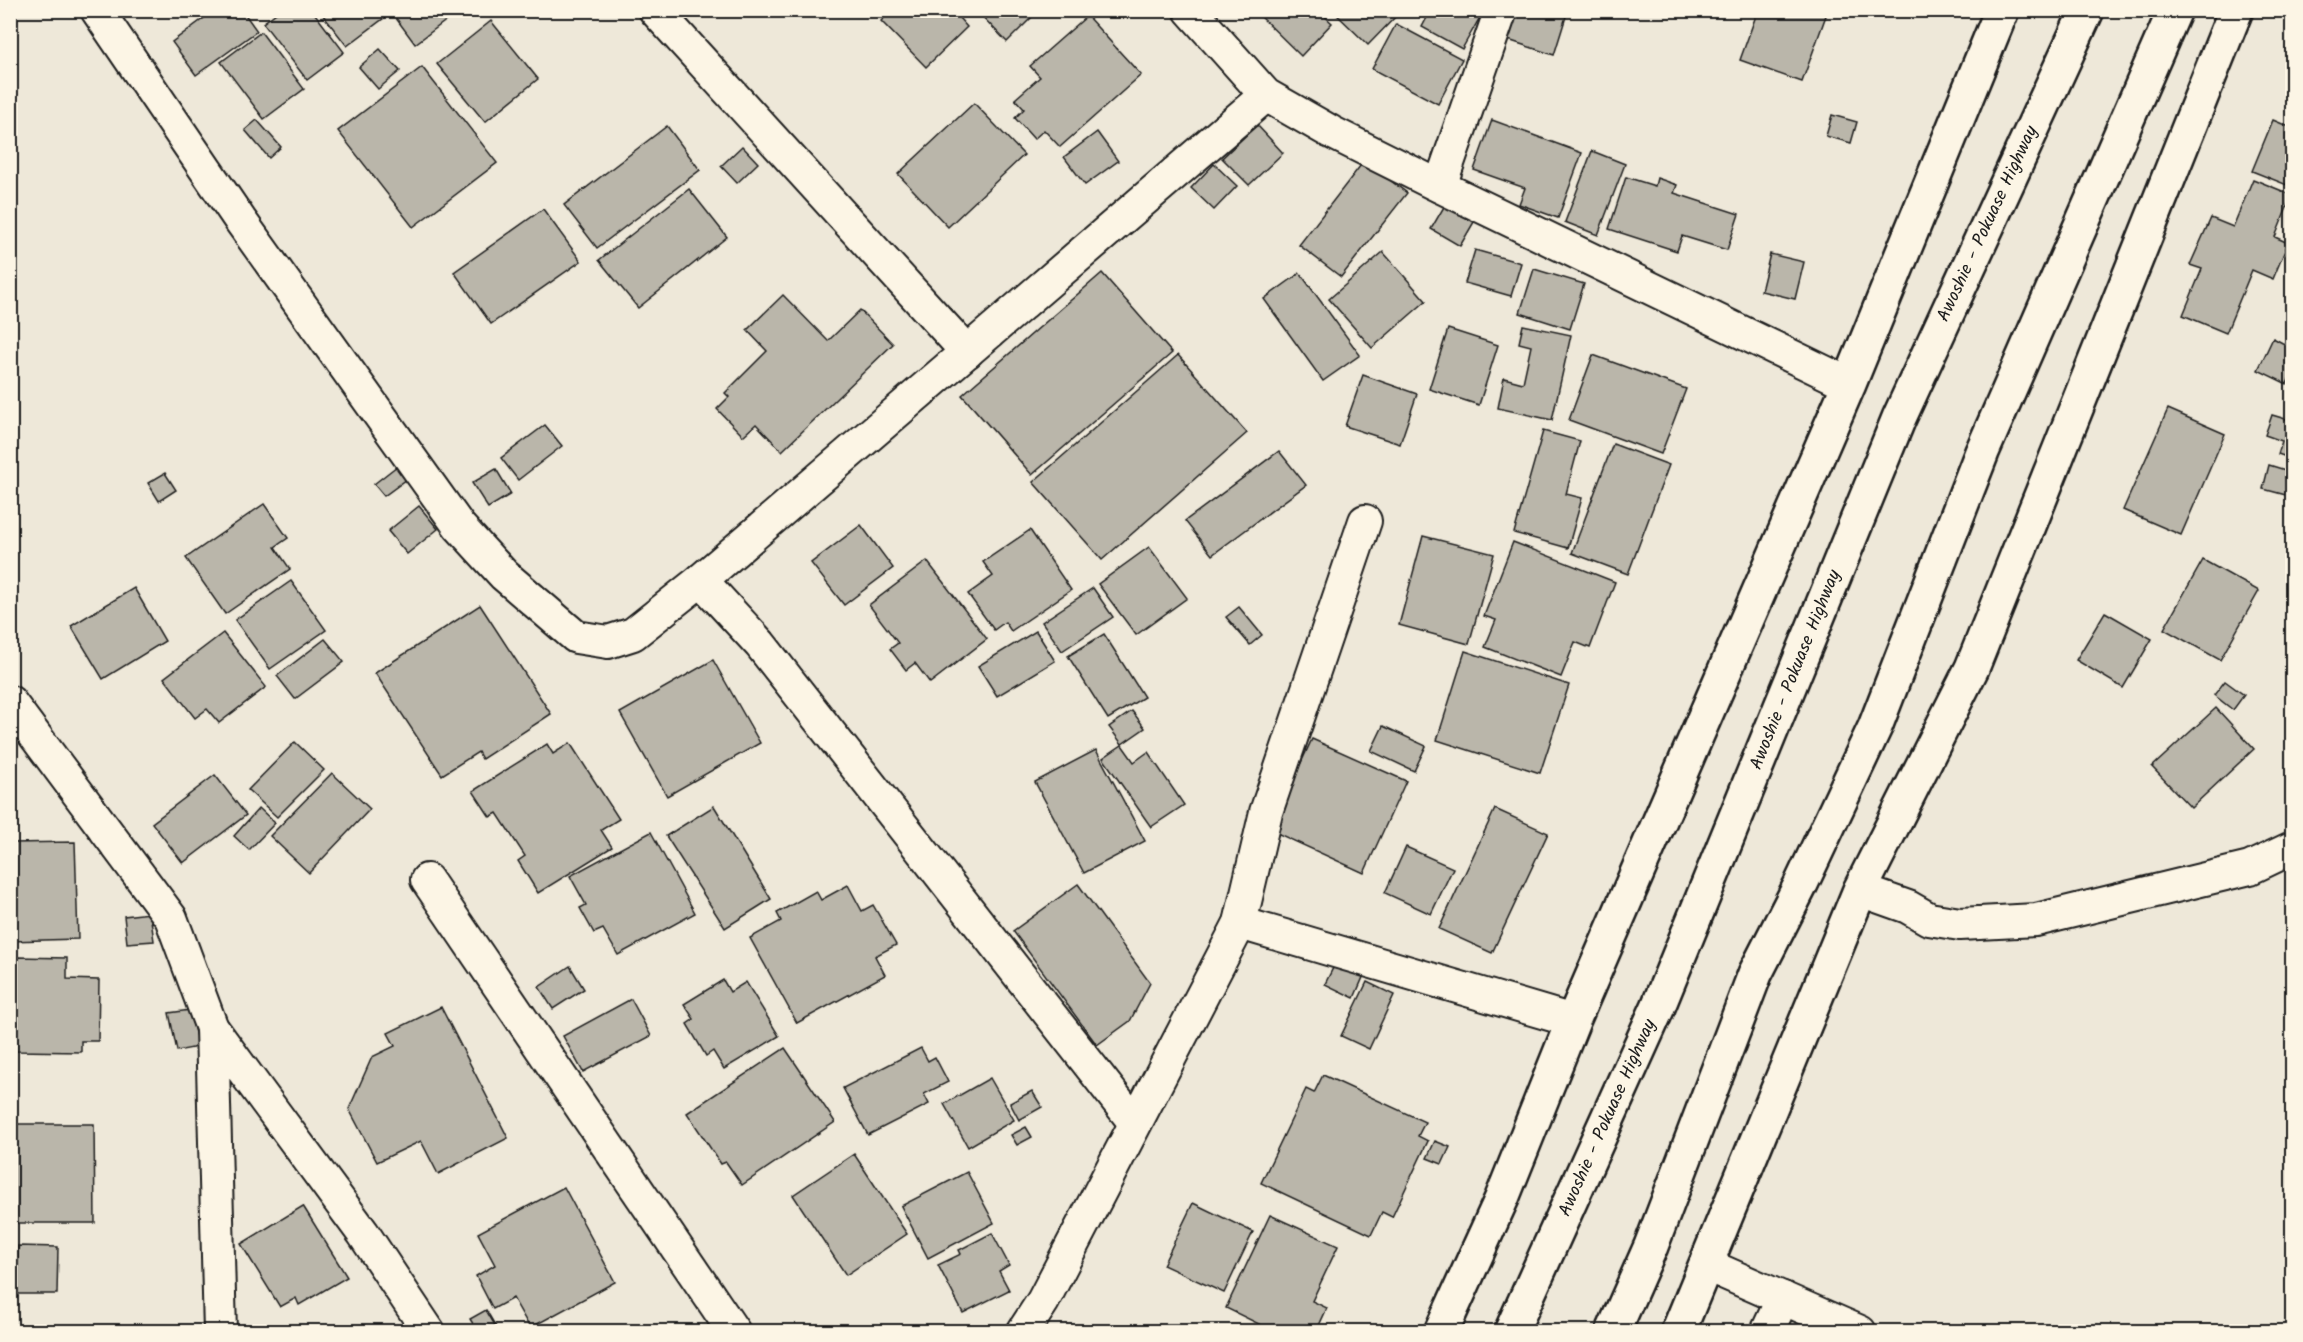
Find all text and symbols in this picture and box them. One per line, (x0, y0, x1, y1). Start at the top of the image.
street label: Awoshie - Pokuase Highway (1930, 121, 2047, 327)
street label: Awoshie - Pokuase Highway (1743, 565, 1850, 774)
street label: Awoshie - Pokuase Highway (1551, 1014, 1665, 1221)

